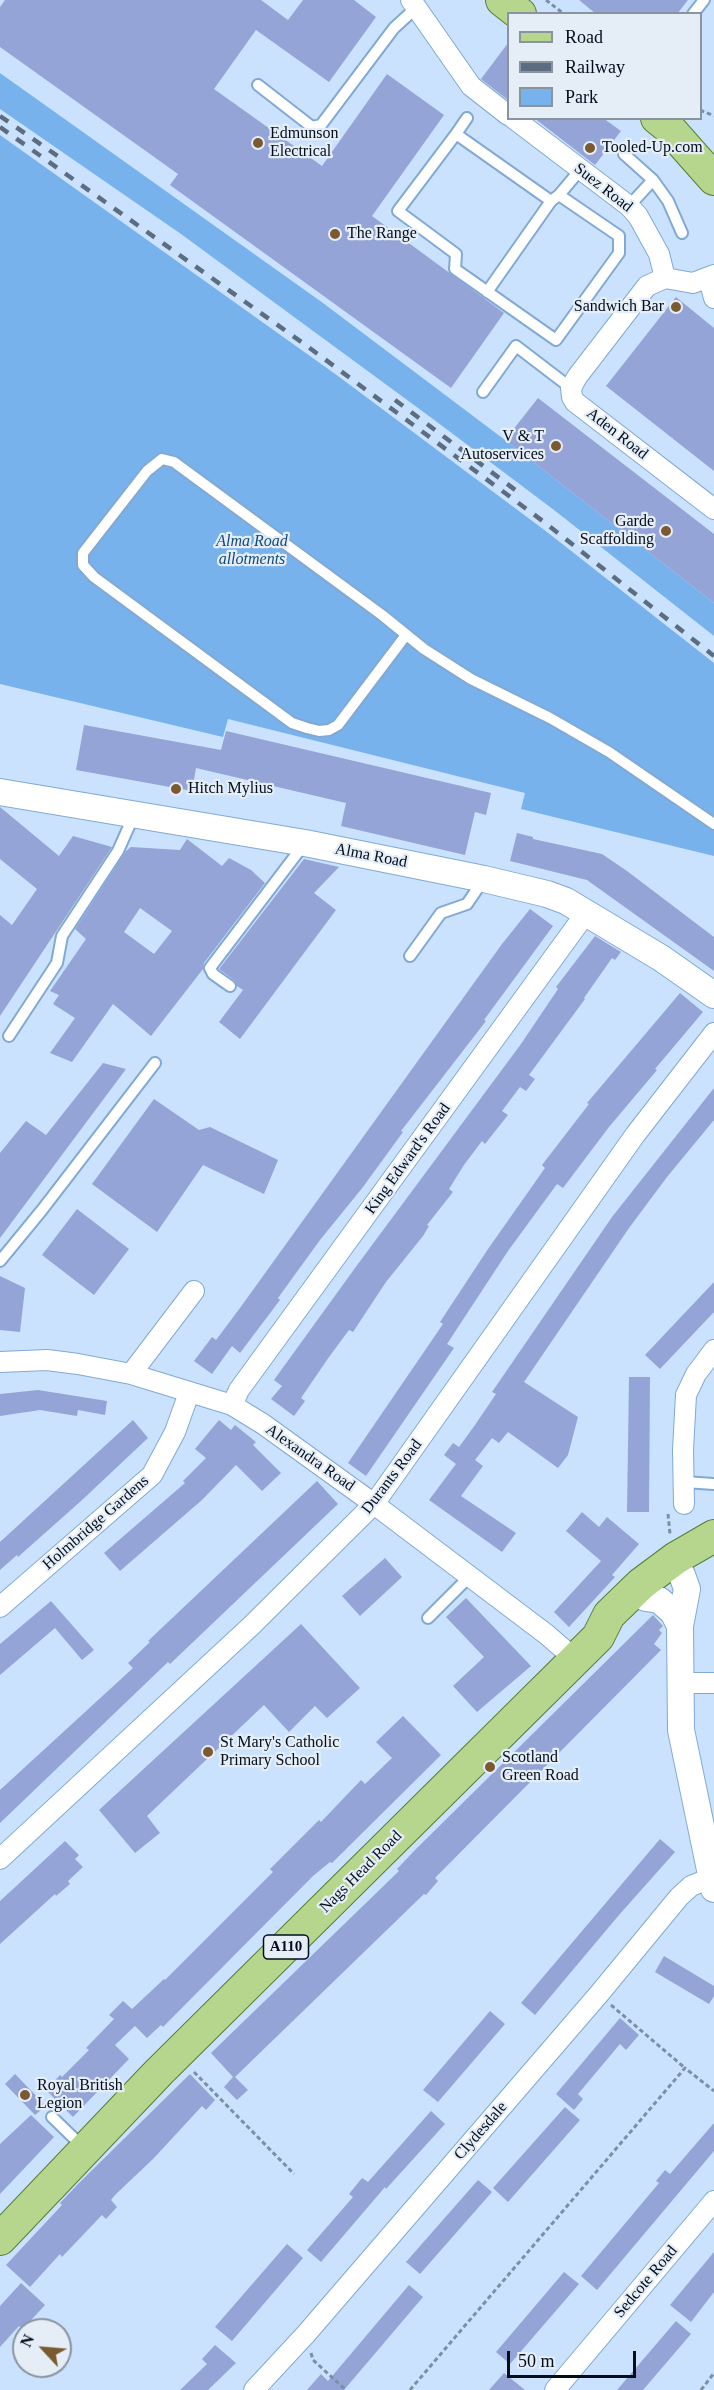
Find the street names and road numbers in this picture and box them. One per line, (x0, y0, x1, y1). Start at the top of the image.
street label: Suez Road (570, 159, 636, 217)
street label: Aden Road (583, 404, 651, 464)
street label: Alma Road (333, 840, 409, 872)
street label: King Edward's Road (361, 1100, 455, 1218)
street label: Alexandra Road (262, 1420, 358, 1496)
street label: Durants Road (358, 1436, 426, 1518)
street label: Holmbridge Gardens (39, 1472, 153, 1574)
street label: Nags Head Road (316, 1827, 406, 1917)
road number: A110 (264, 1935, 308, 1959)
street label: Clydesdale (450, 2098, 512, 2164)
street label: Sedcote Road (610, 2242, 682, 2322)

